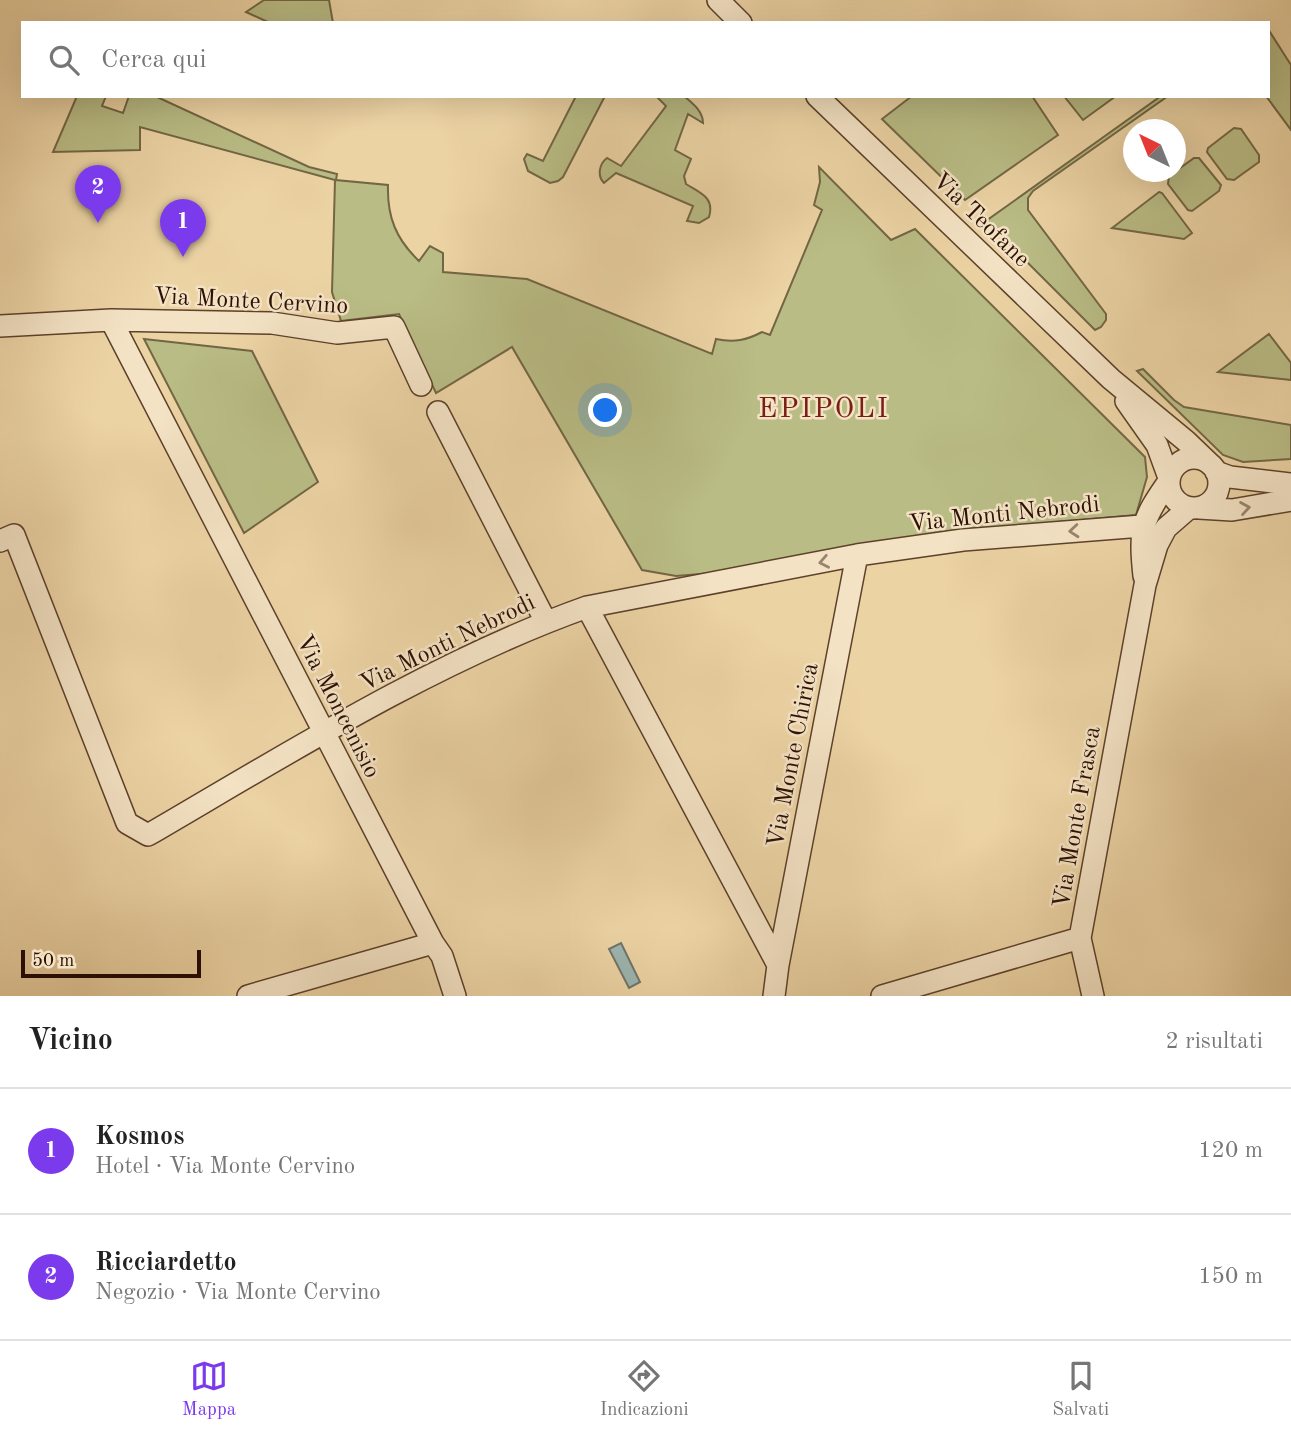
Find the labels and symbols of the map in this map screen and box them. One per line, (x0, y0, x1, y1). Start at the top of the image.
north arrow (1123, 119, 1186, 182)
pin: 2 (75, 165, 121, 223)
street label: Via Teofane (927, 168, 1034, 272)
pin: 1 (160, 199, 206, 257)
street label: Via Monte Cervino (153, 285, 349, 319)
your location (588, 393, 622, 427)
district label: EPIPOLI (758, 396, 890, 424)
street label: Via Monti Nebrodi (908, 493, 1101, 537)
one-way arrow (1239, 501, 1251, 516)
one-way arrow (1069, 523, 1080, 538)
one-way arrow (819, 553, 831, 568)
street label: Via Monti Nebrodi (356, 591, 539, 697)
street label: Via Moncenisio (291, 631, 384, 782)
street label: Via Monte Chirica (764, 661, 824, 850)
street label: Via Monte Frasca (1050, 724, 1106, 910)
scale bar (21, 947, 201, 979)

